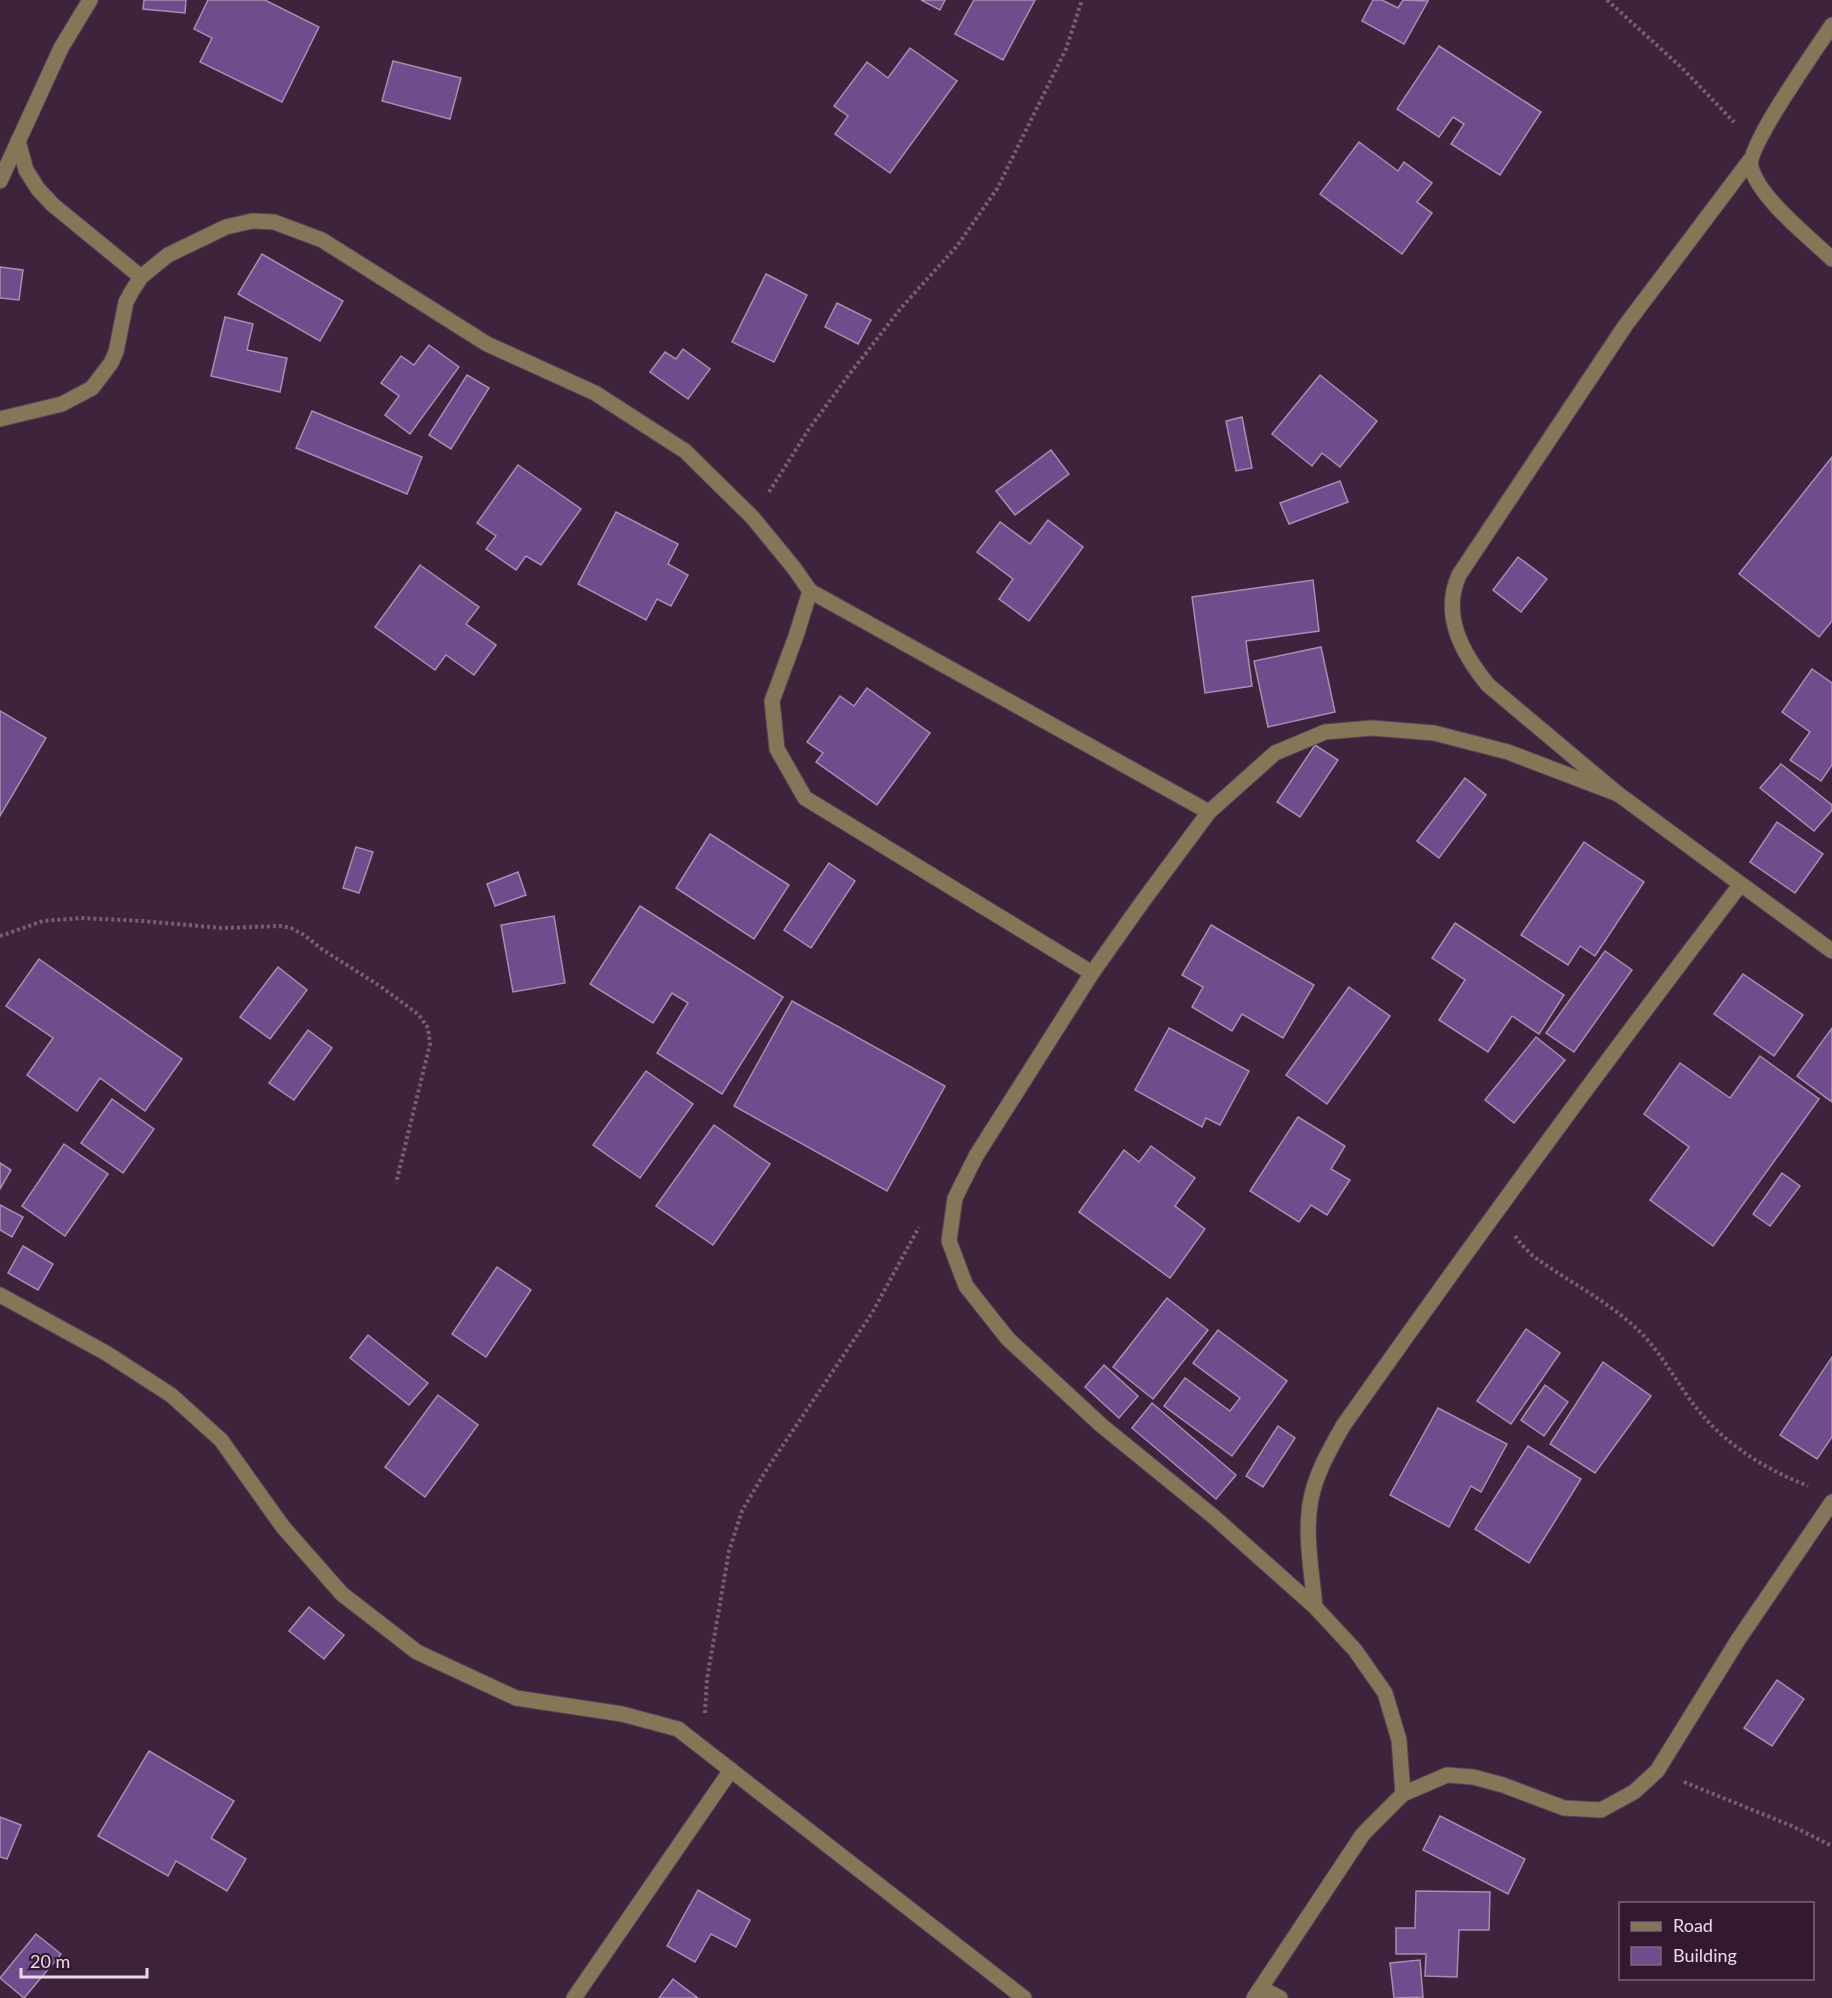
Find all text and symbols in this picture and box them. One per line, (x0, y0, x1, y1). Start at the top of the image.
legend (1619, 1902, 1814, 1980)
text: Road (1673, 1914, 1713, 1936)
scale bar (21, 1941, 147, 1979)
text: Building (1673, 1944, 1737, 1966)
text: 20 m (30, 1950, 70, 1972)

